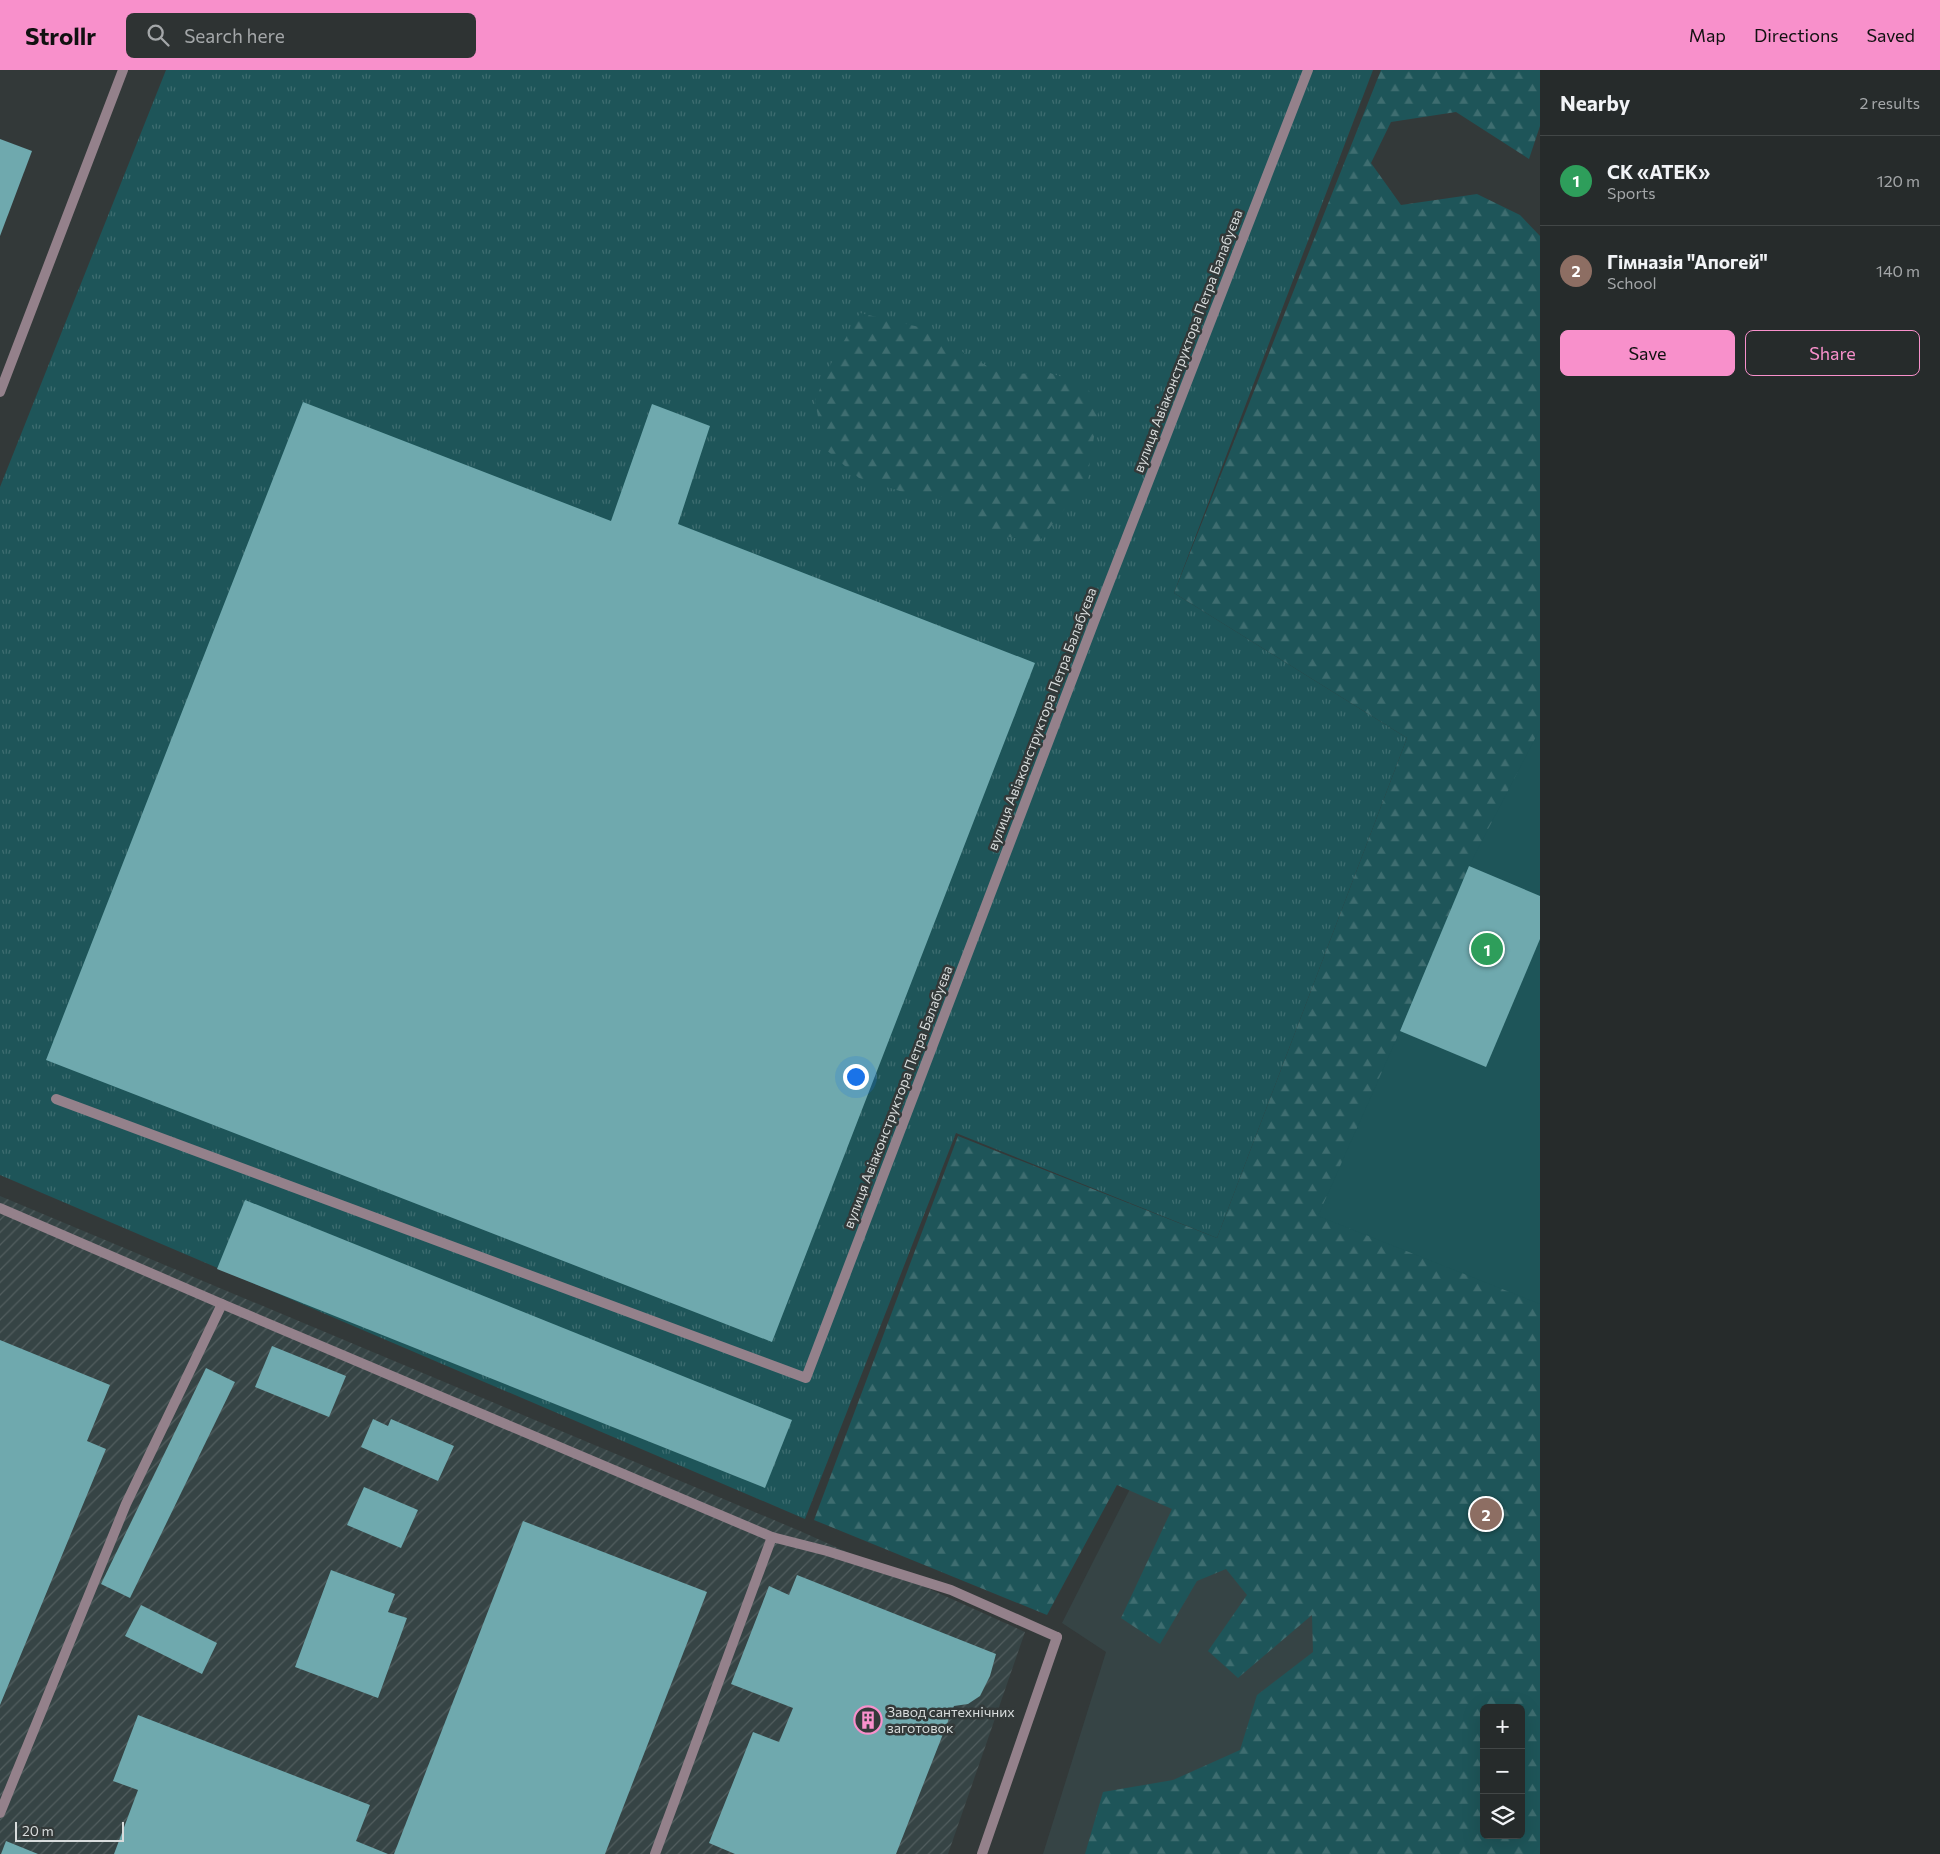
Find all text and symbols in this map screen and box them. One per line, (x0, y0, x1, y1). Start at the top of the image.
search box (126, 13, 476, 58)
text: Strollr (25, 21, 96, 50)
icon: search (144, 21, 172, 49)
text: Search here (184, 24, 285, 47)
text: Map (1689, 24, 1726, 46)
text: Directions (1754, 24, 1838, 46)
text: Saved (1866, 24, 1915, 46)
text: Nearby (1560, 90, 1630, 115)
text: 2 results (1859, 93, 1920, 112)
text: СК «АТЕК» (1607, 160, 1710, 183)
text: 1 (1572, 171, 1580, 190)
text: 120 m (1877, 171, 1920, 190)
text: Sports (1607, 183, 1656, 202)
street label: вулиця Авіаконструктора Петра Балабуєва (1129, 207, 1246, 475)
text: Гімназія "Апогей" (1607, 250, 1768, 273)
text: 2 (1571, 261, 1581, 280)
text: 140 m (1876, 261, 1920, 280)
text: School (1607, 273, 1657, 292)
button: Save (1560, 330, 1735, 376)
button: Share (1745, 330, 1920, 376)
street label: вулиця Авіаконструктора Петра Балабуєва (983, 585, 1100, 853)
pin: 1 (1471, 930, 1503, 968)
street label: вулиця Авіаконструктора Петра Балабуєва (839, 963, 956, 1231)
your location (843, 1064, 869, 1090)
pin: 2 (1470, 1495, 1502, 1533)
place label: Завод сантехнічних заготовок (887, 1703, 1015, 1736)
map controls (1480, 1704, 1525, 1839)
button: + (1480, 1704, 1525, 1749)
building icon: Завод сантехнічних заготовок (853, 1705, 883, 1735)
button: − (1480, 1749, 1525, 1794)
button: layers (1480, 1794, 1525, 1839)
scale bar (15, 1819, 124, 1842)
text: 20 m (22, 1822, 54, 1839)

